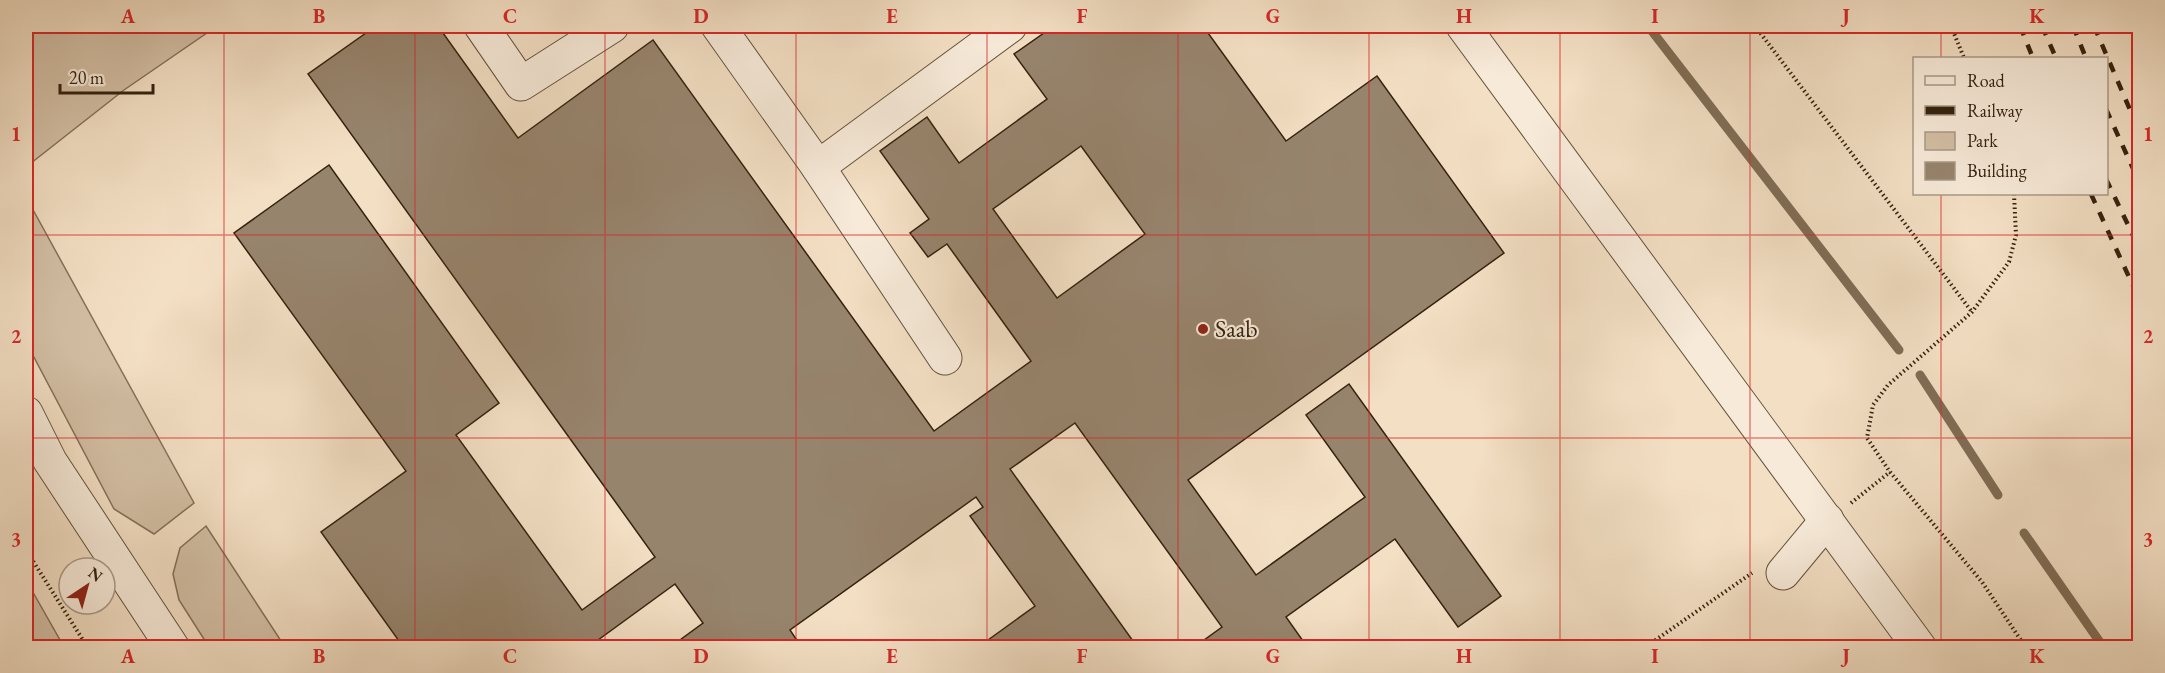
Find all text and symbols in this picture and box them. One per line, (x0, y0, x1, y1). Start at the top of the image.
text: A (120, 3, 136, 29)
text: B (313, 3, 325, 29)
text: C (503, 3, 517, 29)
text: D (693, 3, 709, 29)
text: E (886, 3, 898, 29)
text: F (1077, 3, 1088, 29)
text: G (1266, 3, 1280, 29)
text: H (1456, 3, 1472, 29)
text: I (1651, 3, 1659, 29)
text: J (1840, 3, 1850, 29)
text: K (2029, 3, 2045, 29)
scale bar (60, 57, 153, 95)
legend (1913, 57, 2108, 195)
text: 20 m (69, 66, 104, 89)
text: Road (1967, 69, 2006, 92)
text: Railway (1967, 99, 2023, 122)
text: 1 (11, 121, 21, 147)
text: 1 (2143, 121, 2153, 147)
text: Park (1967, 129, 1998, 152)
text: Building (1967, 159, 2027, 182)
place label: Saab (1215, 313, 1258, 344)
marker: Saab (1196, 322, 1210, 336)
text: 2 (11, 323, 22, 349)
text: 2 (2143, 323, 2154, 349)
text: 3 (11, 526, 21, 552)
text: 3 (2143, 526, 2153, 552)
north arrow (57, 556, 117, 616)
text: N (84, 562, 107, 587)
text: A (120, 643, 136, 669)
text: B (313, 643, 325, 669)
text: C (503, 643, 517, 669)
text: D (693, 643, 709, 669)
text: E (886, 643, 898, 669)
text: F (1077, 643, 1088, 669)
text: G (1266, 643, 1280, 669)
text: H (1456, 643, 1472, 669)
text: I (1651, 643, 1659, 669)
text: J (1840, 643, 1850, 669)
text: K (2029, 643, 2045, 669)

